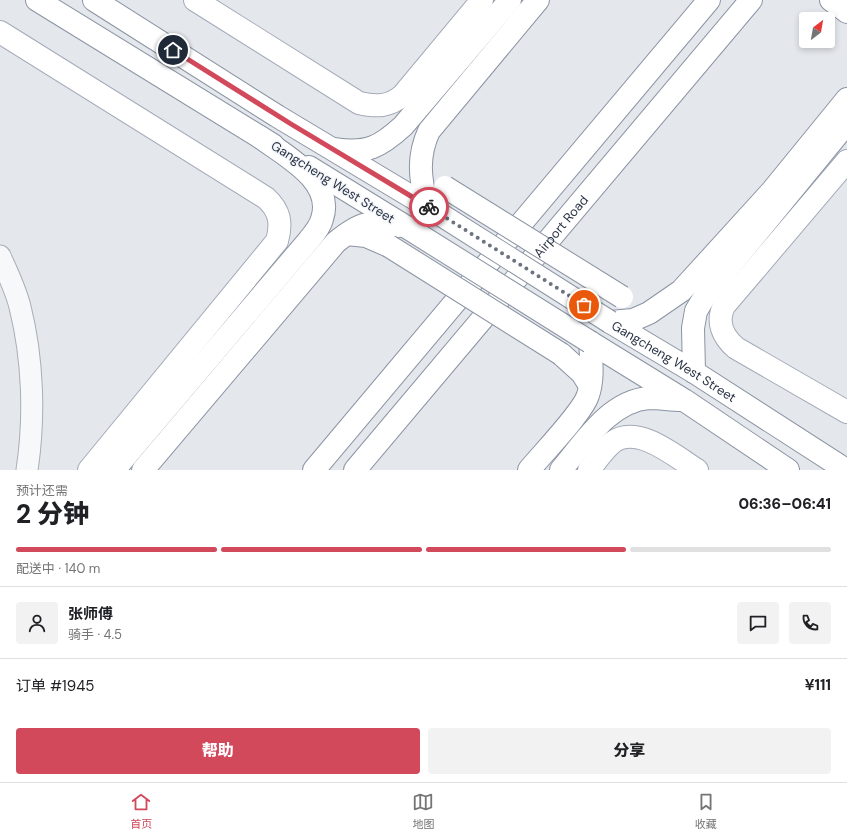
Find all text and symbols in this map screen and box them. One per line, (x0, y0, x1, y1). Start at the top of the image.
north arrow (799, 12, 835, 48)
map controls (799, 12, 835, 48)
pin (156, 33, 190, 67)
icon: home (162, 39, 184, 61)
street label: Gangcheng West Street (268, 137, 398, 227)
courier (409, 187, 449, 227)
street label: Airport Road (530, 191, 592, 261)
icon: bike (418, 196, 440, 218)
pin (567, 288, 601, 322)
icon: bag (573, 294, 595, 316)
street label: Gangcheng West Street (609, 316, 740, 406)
text: 预计还需 (16, 482, 68, 499)
text: 06:36–06:41 (739, 494, 831, 514)
text: 2 分钟 (16, 497, 89, 531)
text: 配送中 · 140 m (16, 560, 100, 577)
button: person (16, 602, 58, 644)
button: chat (737, 602, 779, 644)
button: phone (789, 602, 831, 644)
text: 张师傅 (68, 604, 113, 624)
text: 骑手 · 4.5 (68, 626, 122, 643)
text: ¥111 (805, 675, 831, 695)
text: 订单 #1945 (16, 676, 94, 696)
button: 帮助 (16, 728, 420, 774)
button: 分享 (428, 728, 831, 774)
tab: 首页 (130, 791, 152, 831)
tab: 地图 (412, 791, 434, 831)
tab: 收藏 (695, 791, 717, 831)

